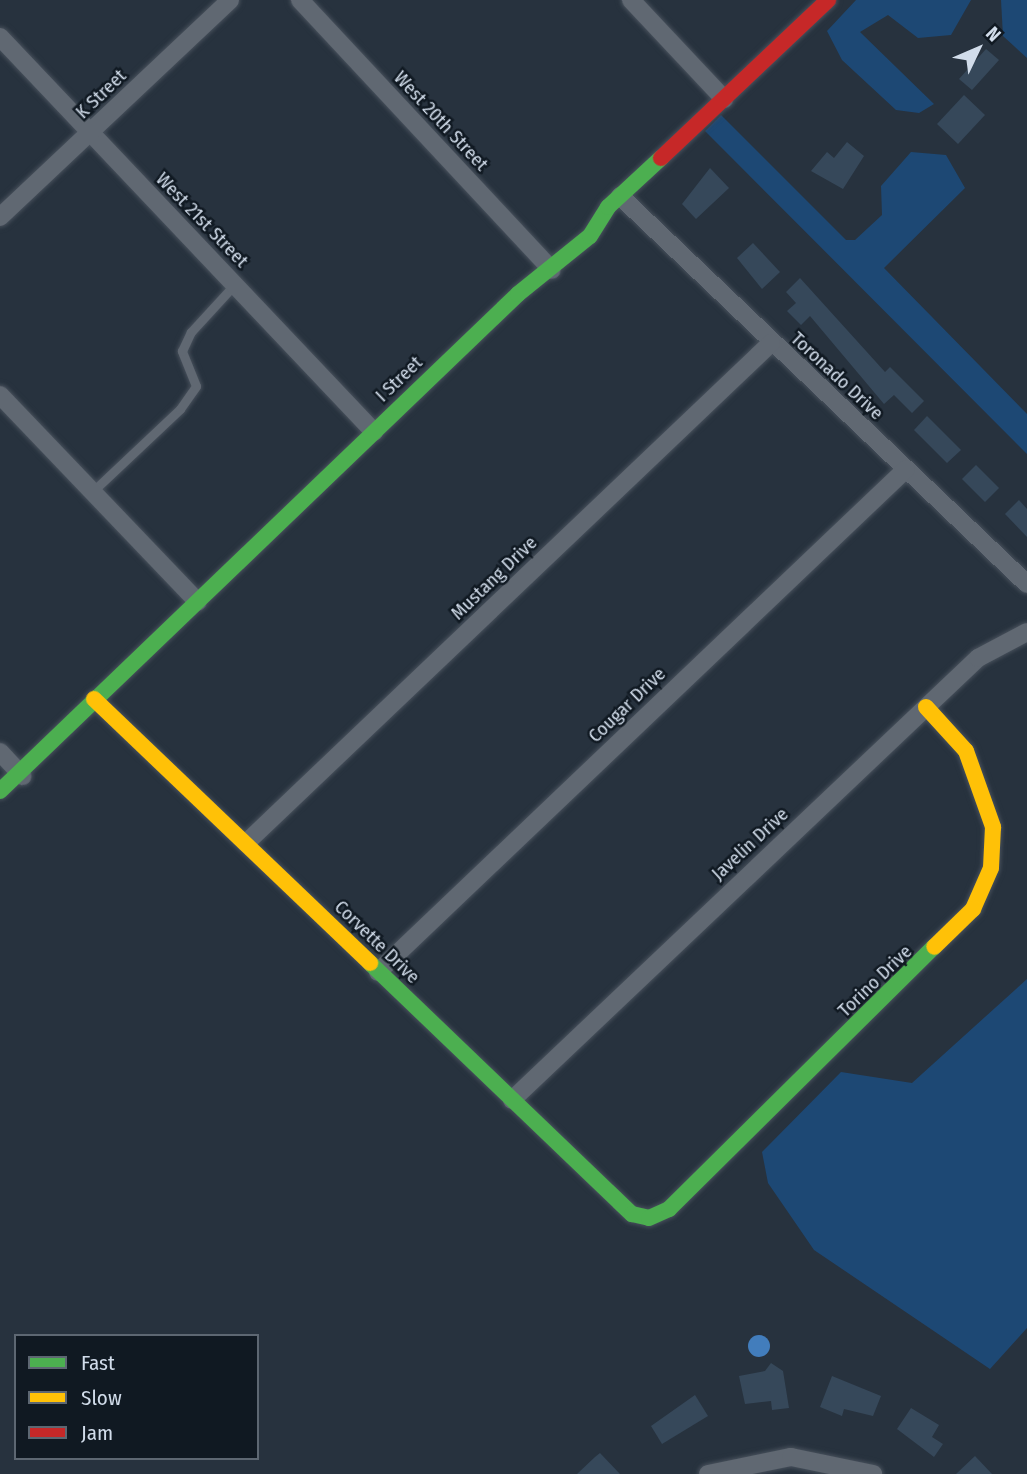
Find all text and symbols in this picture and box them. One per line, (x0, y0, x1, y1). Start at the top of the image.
north arrow (943, 14, 1013, 84)
text: N (981, 22, 1006, 46)
street label: K Street (71, 65, 131, 123)
street label: West 20th Street (389, 66, 493, 176)
street label: West 21st Street (151, 168, 253, 272)
street label: Toronado Drive (786, 327, 888, 425)
street label: I Street (371, 351, 427, 407)
street label: Mustang Drive (446, 531, 542, 625)
street label: Cougar Drive (584, 663, 670, 747)
street label: Javelin Drive (707, 803, 793, 885)
street label: Corvette Drive (330, 896, 424, 988)
street label: Torino Drive (833, 940, 917, 1022)
legend (14, 1334, 259, 1460)
text: Fast (81, 1350, 115, 1376)
text: Slow (81, 1385, 122, 1411)
text: Jam (81, 1420, 113, 1446)

